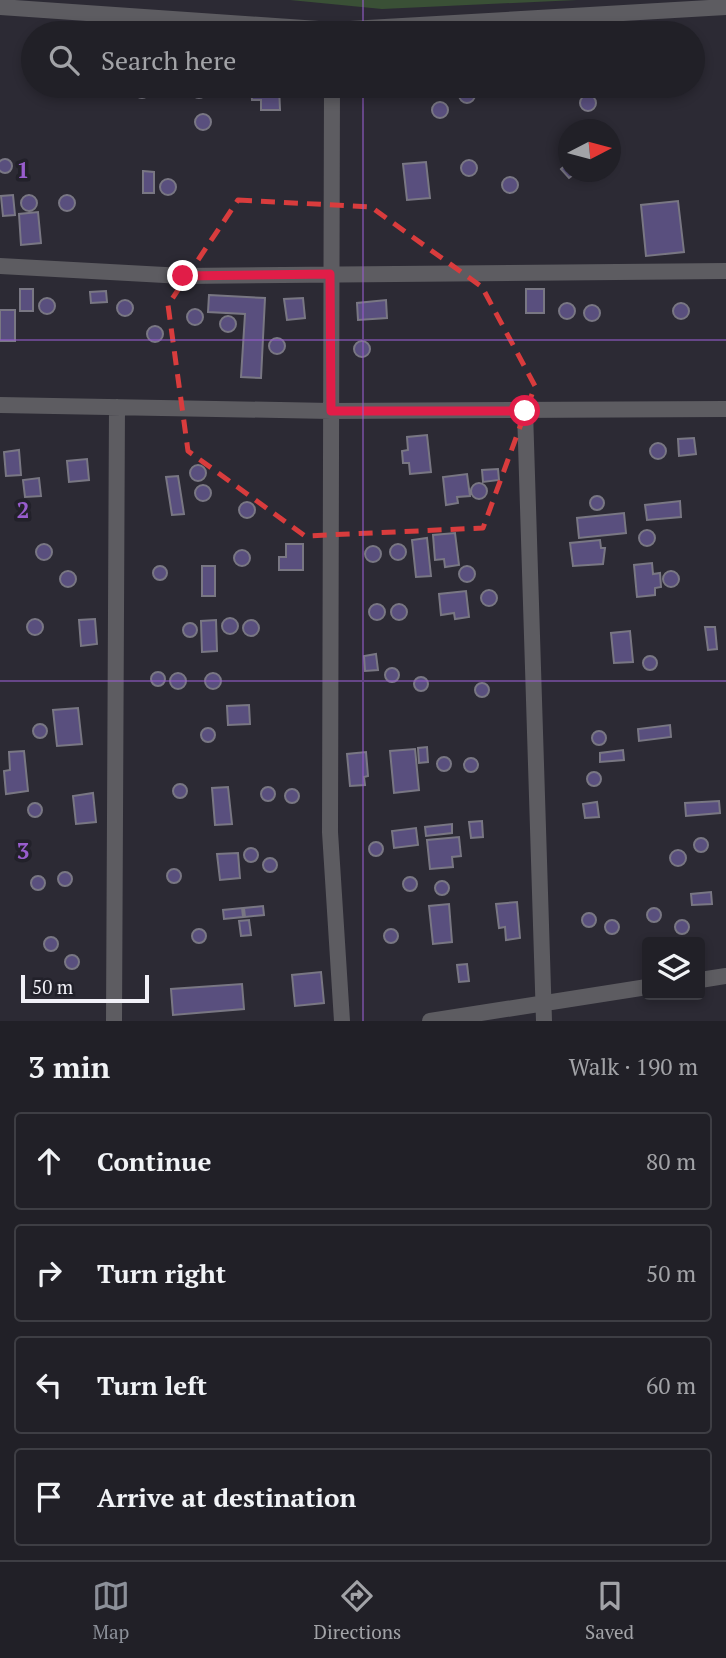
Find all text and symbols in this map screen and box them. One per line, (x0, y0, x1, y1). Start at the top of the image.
search box (21, 21, 705, 98)
icon: search (45, 41, 83, 79)
text: Search here (101, 43, 236, 77)
north arrow (558, 119, 621, 182)
text: 1 (17, 154, 30, 185)
route end (167, 260, 198, 291)
route start (509, 395, 540, 426)
text: 2 (17, 494, 30, 525)
text: 3 (17, 835, 30, 866)
map controls (642, 937, 705, 1000)
button: layers (642, 937, 705, 1000)
scale bar (21, 972, 149, 1004)
text: 50 m (32, 974, 73, 999)
text: 3 min (28, 1047, 110, 1087)
text: Walk · 190 m (569, 1051, 698, 1082)
icon: ahead (30, 1142, 68, 1180)
text: Continue (97, 1144, 211, 1178)
text: 80 m (646, 1146, 696, 1177)
icon: right (30, 1254, 68, 1292)
text: Turn right (97, 1256, 226, 1290)
text: 50 m (646, 1258, 696, 1289)
icon: left (30, 1366, 68, 1404)
text: Turn left (97, 1368, 207, 1402)
text: 60 m (646, 1370, 696, 1401)
icon: arrive (30, 1478, 68, 1516)
text: Arrive at destination (97, 1480, 356, 1514)
tab: Map (92, 1577, 130, 1644)
tab: Directions (314, 1577, 401, 1644)
tab: Saved (585, 1577, 634, 1644)

